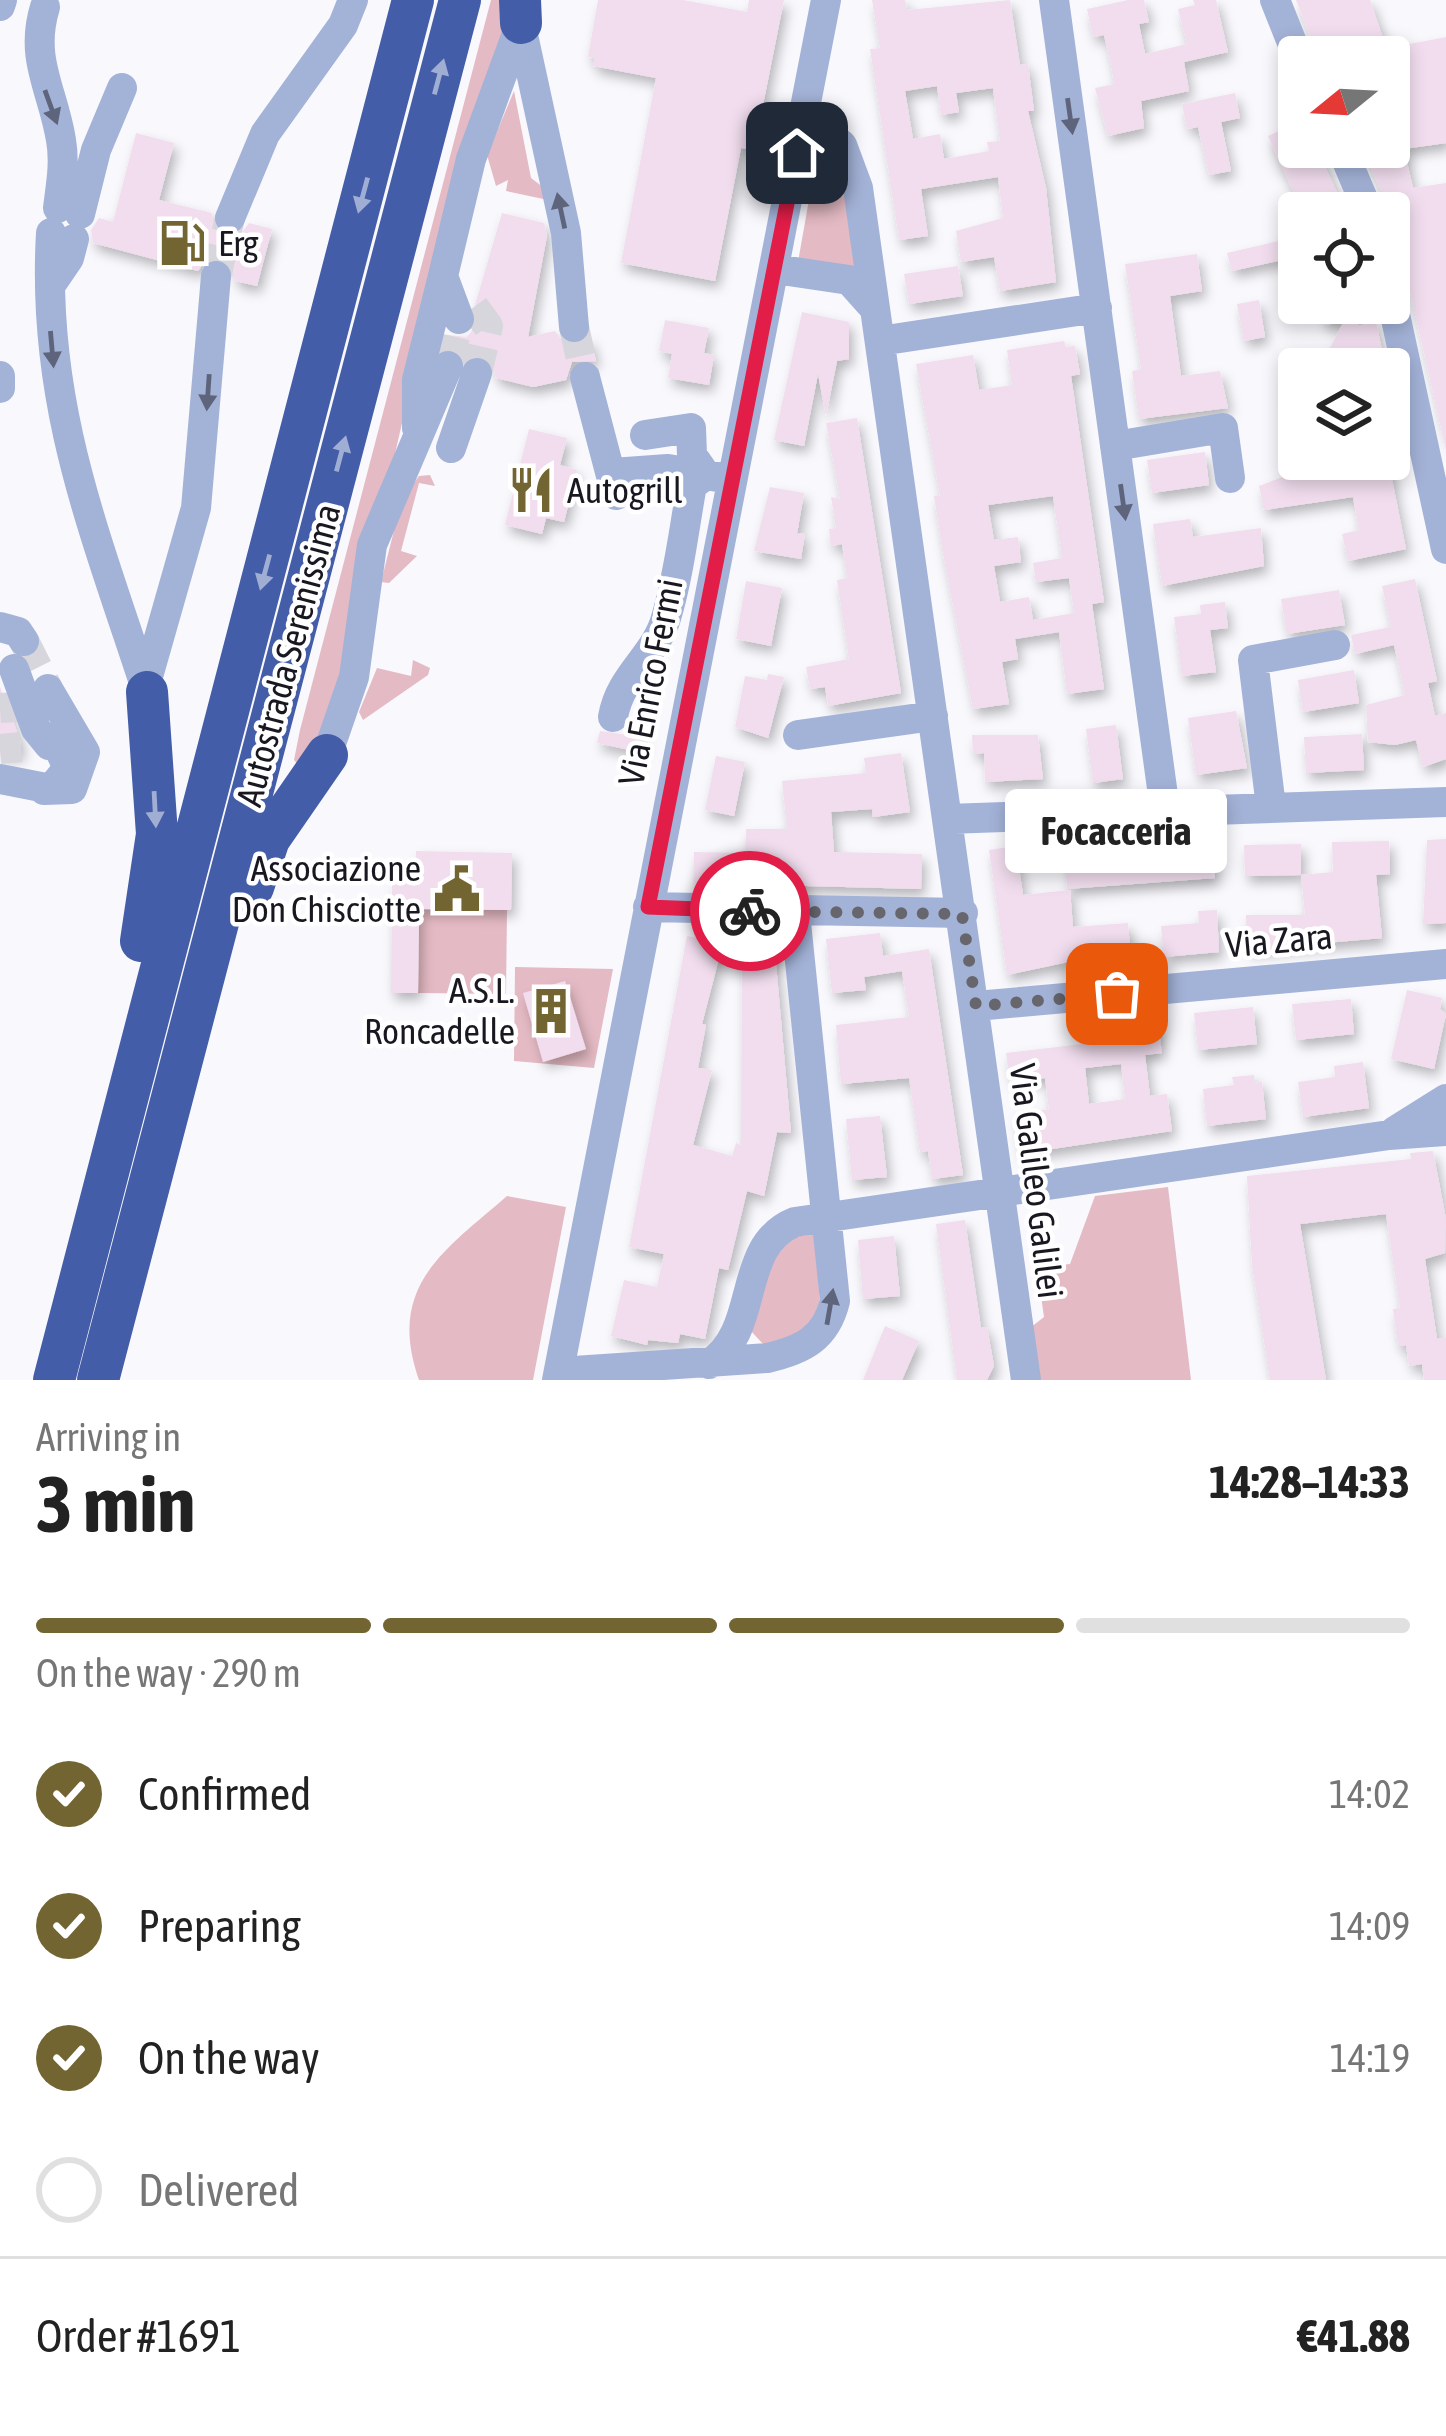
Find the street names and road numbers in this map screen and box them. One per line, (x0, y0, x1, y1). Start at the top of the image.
street label: Autostrada Serenissima (227, 499, 349, 811)
street label: Via Enrico Fermi (609, 575, 691, 789)
street label: Via Zara (1224, 914, 1334, 966)
street label: Via Galileo Galilei (1002, 1061, 1072, 1301)

